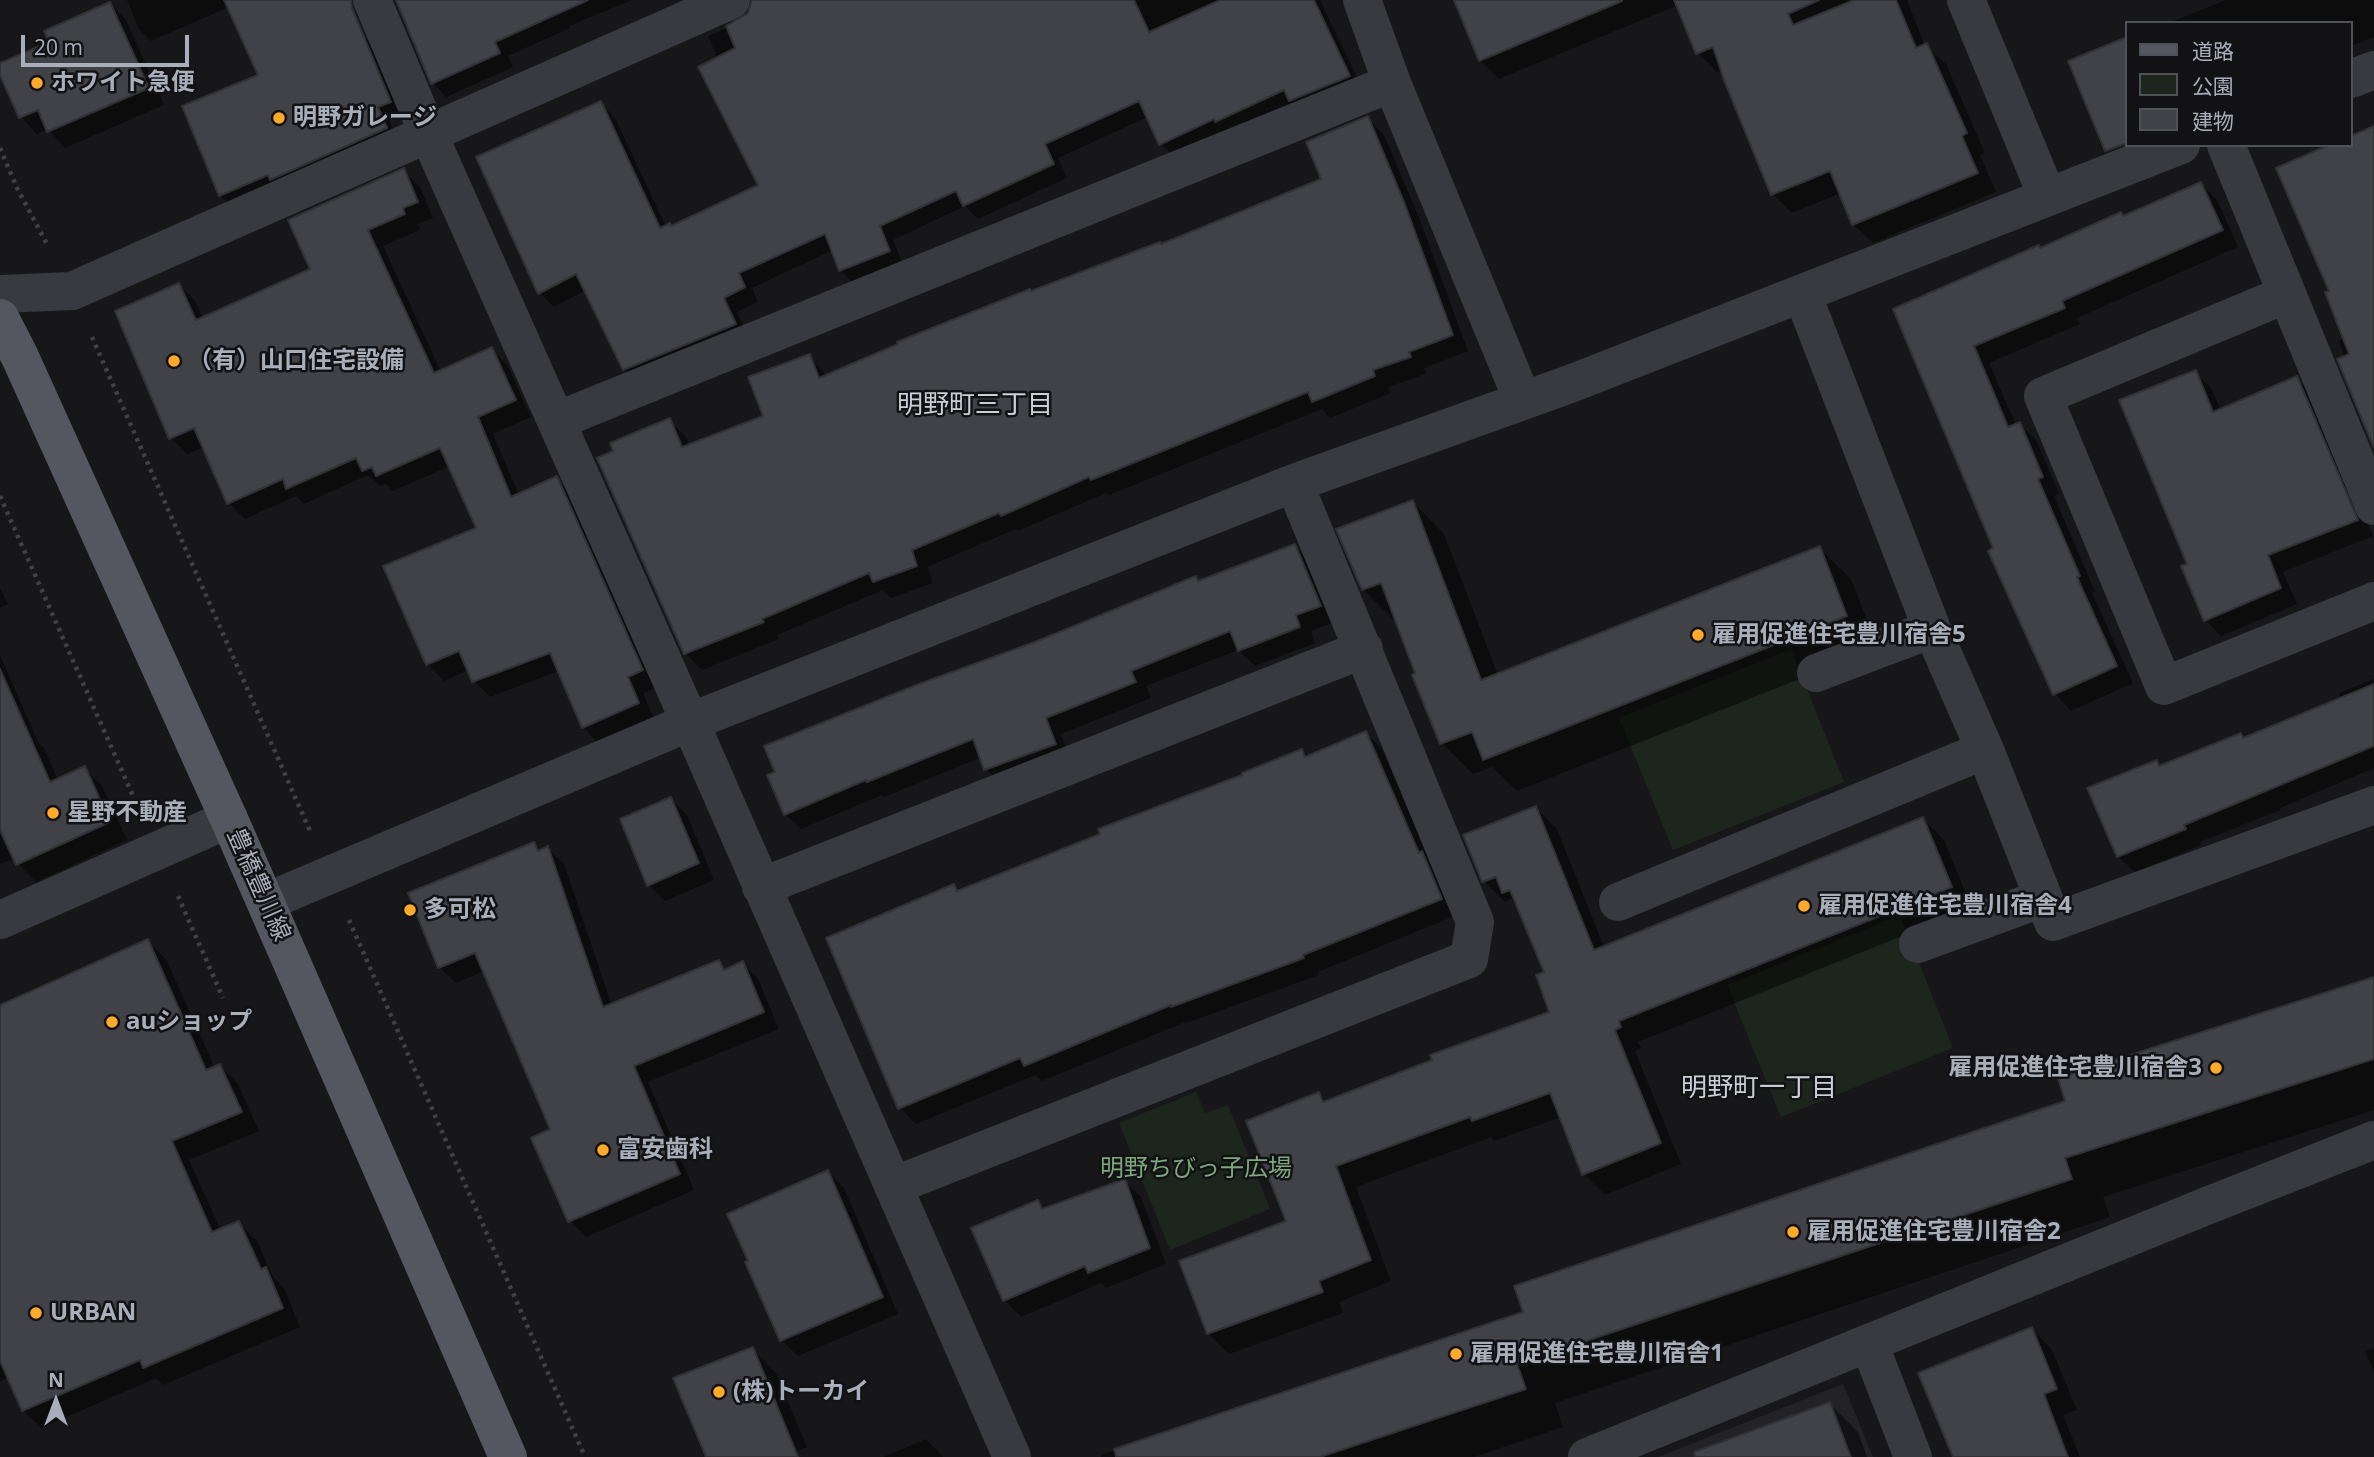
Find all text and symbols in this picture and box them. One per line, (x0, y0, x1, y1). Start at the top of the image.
scale bar (24, 21, 192, 65)
legend (2126, 21, 2353, 147)
text: 20 m (34, 33, 83, 61)
text: 道路 (2192, 37, 2234, 65)
place label: ホワイト急便 (51, 69, 195, 97)
text: 公園 (2192, 72, 2234, 100)
marker: ホワイト急便 (29, 75, 45, 91)
place label: 明野ガレージ (293, 104, 437, 132)
text: 建物 (2192, 107, 2234, 135)
marker: 明野ガレージ (271, 110, 287, 126)
place label: （有）山口住宅設備 (188, 347, 404, 375)
marker: （有）山口住宅設備 (166, 353, 182, 369)
district label: 明野町三丁目 (897, 390, 1053, 422)
place label: 雇用促進住宅豊川宿舎5 (1712, 621, 1966, 649)
marker: 雇用促進住宅豊川宿舎5 (1690, 627, 1706, 643)
place label: 星野不動産 (67, 799, 187, 827)
marker: 星野不動産 (45, 805, 61, 821)
street label: 豊橋豊川線 (220, 824, 296, 946)
place label: 雇用促進住宅豊川宿舎4 (1818, 892, 2072, 920)
place label: 多可松 (424, 896, 496, 924)
marker: 雇用促進住宅豊川宿舎4 (1796, 898, 1812, 914)
marker: 多可松 (402, 902, 418, 918)
place label: auショップ (126, 1008, 252, 1036)
marker: auショップ (104, 1014, 120, 1030)
place label: 雇用促進住宅豊川宿舎3 (1948, 1054, 2202, 1082)
marker: 雇用促進住宅豊川宿舎3 (2208, 1060, 2224, 1076)
district label: 明野町一丁目 (1681, 1073, 1837, 1105)
place label: 富安歯科 (617, 1136, 713, 1164)
marker: 富安歯科 (595, 1142, 611, 1158)
park label: 明野ちびっ子広場 (1100, 1155, 1292, 1183)
place label: 雇用促進住宅豊川宿舎2 (1807, 1218, 2061, 1246)
marker: 雇用促進住宅豊川宿舎2 (1785, 1224, 1801, 1240)
place label: URBAN (50, 1299, 136, 1327)
marker: URBAN (28, 1305, 44, 1321)
place label: 雇用促進住宅豊川宿舎1 (1470, 1340, 1724, 1368)
marker: 雇用促進住宅豊川宿舎1 (1448, 1346, 1464, 1362)
north arrow (21, 1366, 91, 1436)
text: N (48, 1367, 64, 1393)
place label: (株)トーカイ (733, 1378, 869, 1406)
marker: (株)トーカイ (711, 1384, 727, 1400)

